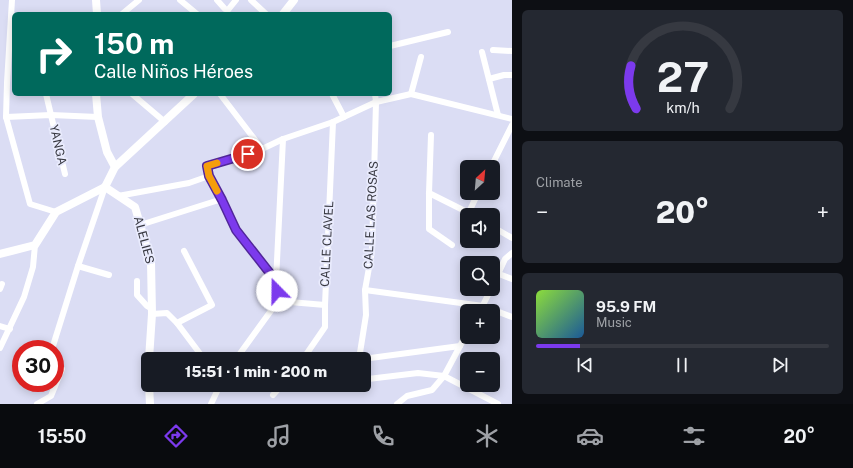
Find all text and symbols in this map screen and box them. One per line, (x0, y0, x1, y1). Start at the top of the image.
text: 150 m (94, 27, 174, 60)
icon: right (28, 28, 80, 80)
text: 27 (656, 51, 709, 100)
text: Calle Niños Héroes (94, 61, 253, 82)
text: km/h (666, 98, 699, 115)
street label: YANGA (47, 123, 70, 167)
pin (231, 137, 265, 171)
icon: arrive (237, 143, 259, 165)
north arrow (460, 160, 500, 200)
map controls (460, 160, 500, 392)
street label: CALLE LAS ROSAS (361, 161, 381, 269)
text: Climate (536, 175, 583, 190)
text: 20° (656, 194, 709, 230)
text: − (536, 199, 548, 225)
text: + (817, 199, 829, 225)
street label: CALLE CLAVEL (318, 201, 336, 287)
button: sound (460, 208, 500, 248)
street label: ALELIES (131, 215, 157, 265)
button: search (460, 256, 500, 296)
position arrow (256, 270, 298, 312)
text: 95.9 FM (596, 298, 656, 315)
button: + (460, 304, 500, 344)
text: Music (596, 315, 632, 330)
speed limit sign: 30 (12, 340, 64, 392)
button: − (460, 352, 500, 392)
icon: previous (574, 354, 596, 376)
icon: pause (671, 354, 693, 376)
icon: next (769, 354, 791, 376)
text: 15:51 · 1 min · 200 m (185, 363, 327, 380)
icon: directions (162, 422, 190, 450)
icon: music (265, 422, 293, 450)
icon: phone (369, 422, 397, 450)
icon: climate (473, 422, 501, 450)
icon: car (576, 422, 604, 450)
icon: filters (680, 422, 708, 450)
text: 15:50 (38, 426, 86, 447)
text: 20° (784, 426, 815, 447)

